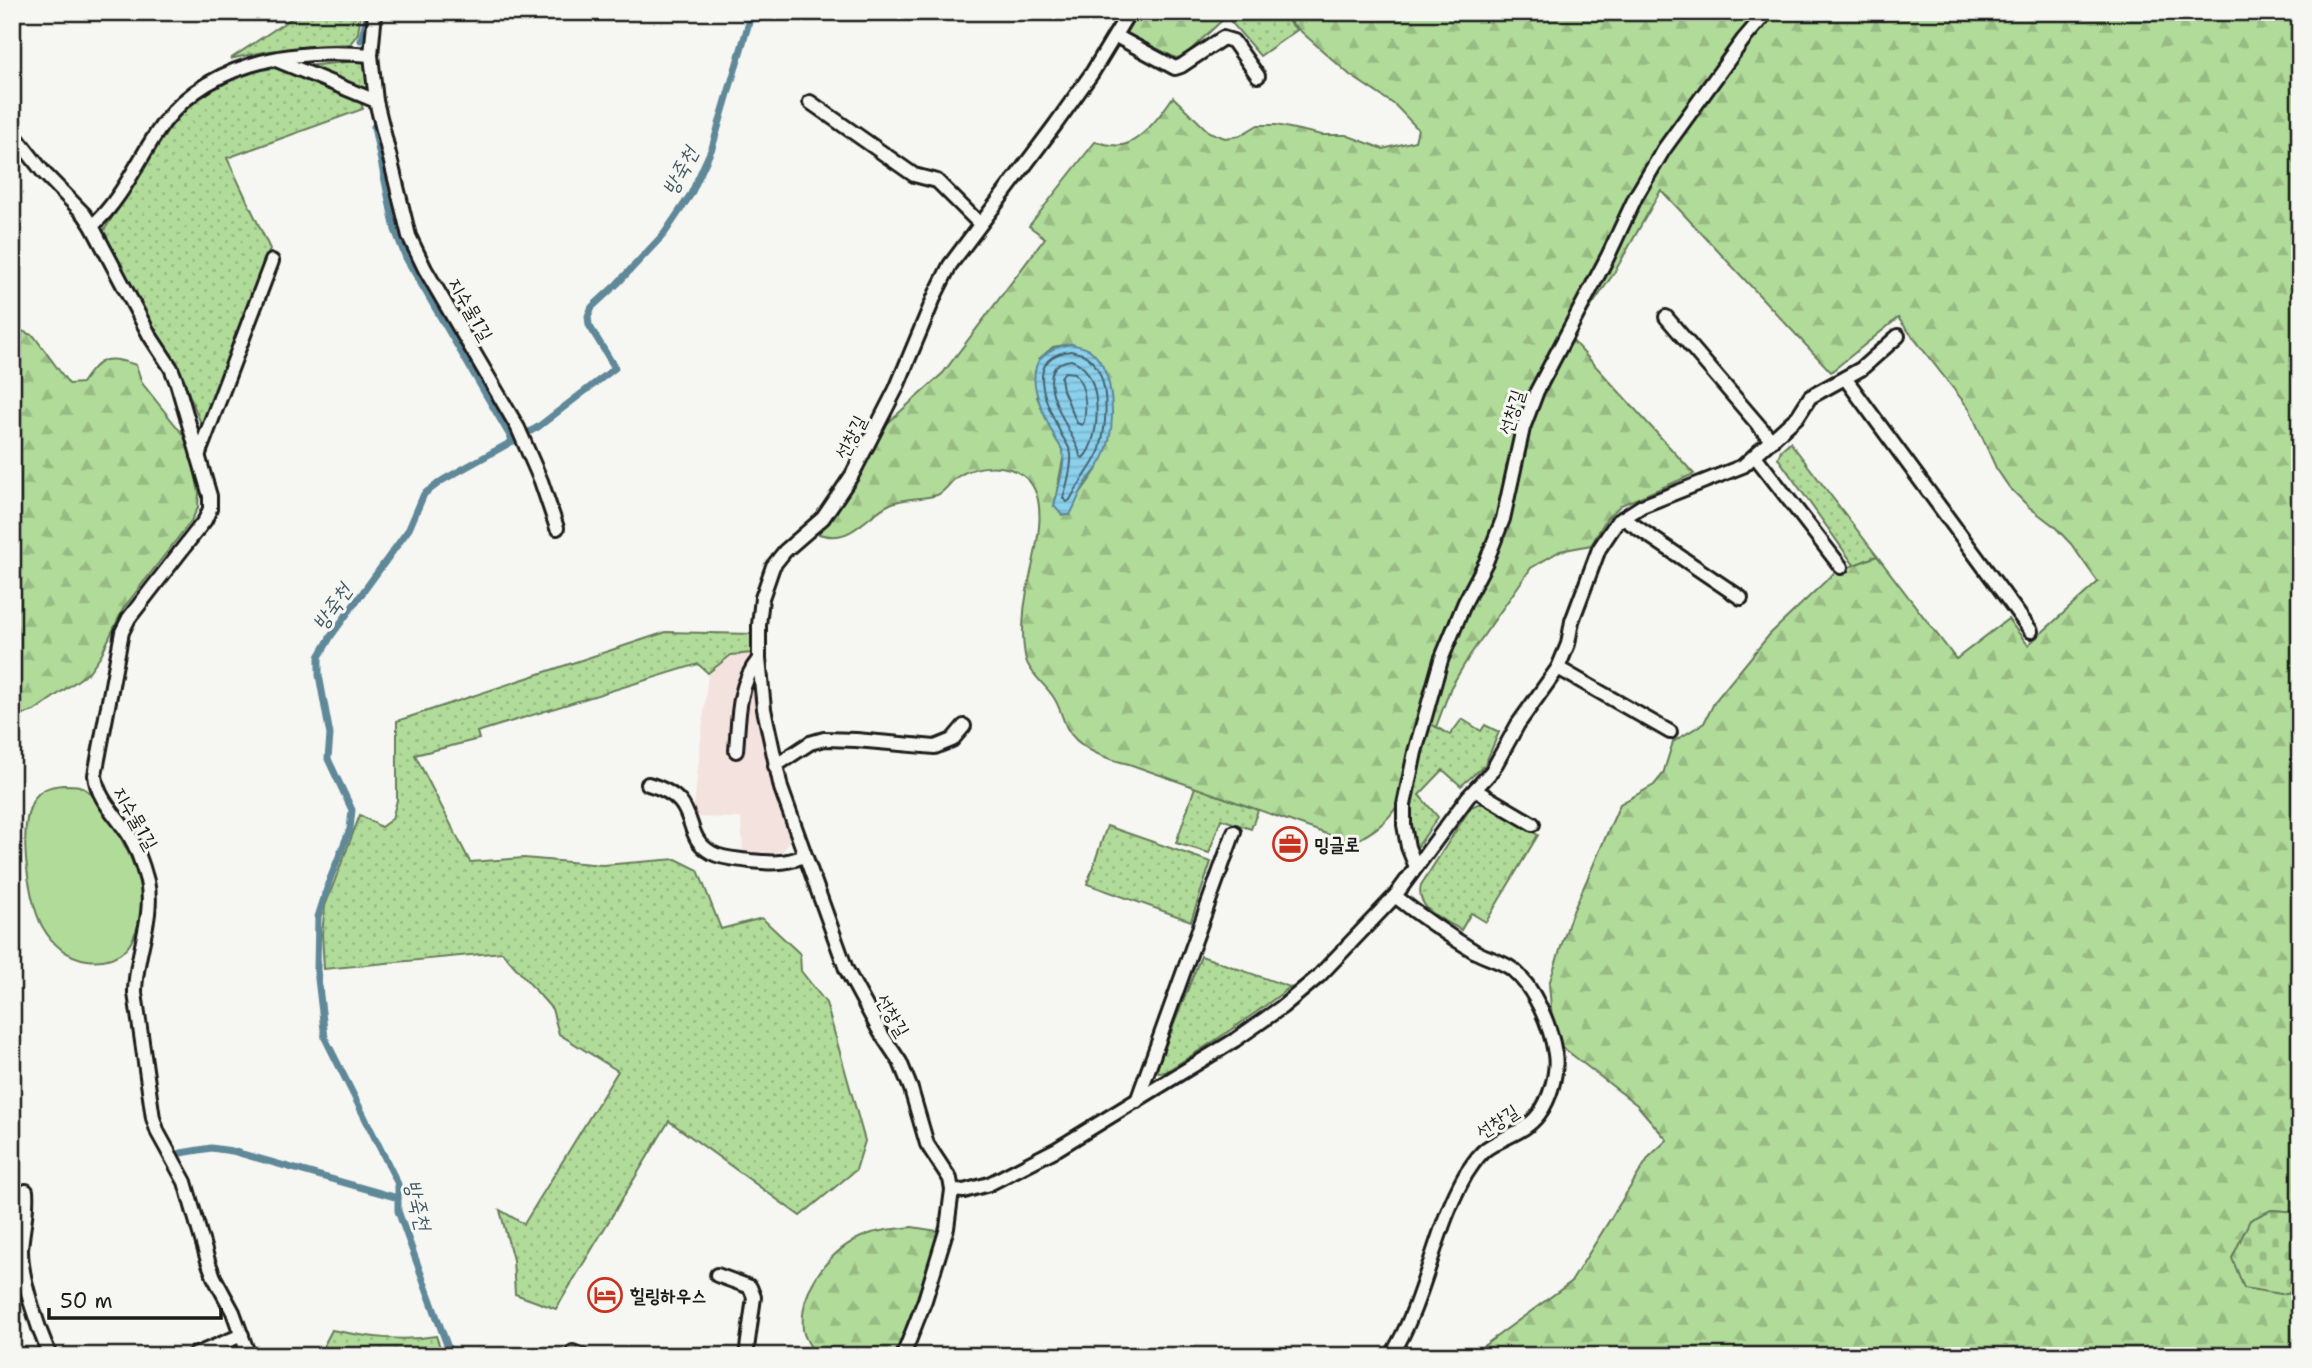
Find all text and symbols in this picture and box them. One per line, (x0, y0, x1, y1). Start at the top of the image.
water label: 방죽천 (656, 140, 705, 200)
street label: 지수물1길 (442, 273, 499, 345)
street label: 선창길 (1493, 387, 1530, 438)
street label: 선창길 (829, 411, 872, 463)
water label: 방죽천 (306, 576, 359, 636)
street label: 지수물1길 (107, 782, 164, 854)
office icon: 밍글로 (1271, 825, 1309, 863)
place label: 밍글로 (1314, 832, 1360, 857)
street label: 선창길 (870, 989, 915, 1041)
street label: 선창길 (1471, 1098, 1523, 1144)
water label: 방죽천 (398, 1177, 438, 1235)
hotel icon: 힐링하우스 (586, 1276, 624, 1314)
scale bar (49, 1277, 220, 1321)
place label: 힐링하우스 (630, 1283, 706, 1308)
text: 50 m (60, 1287, 113, 1315)

